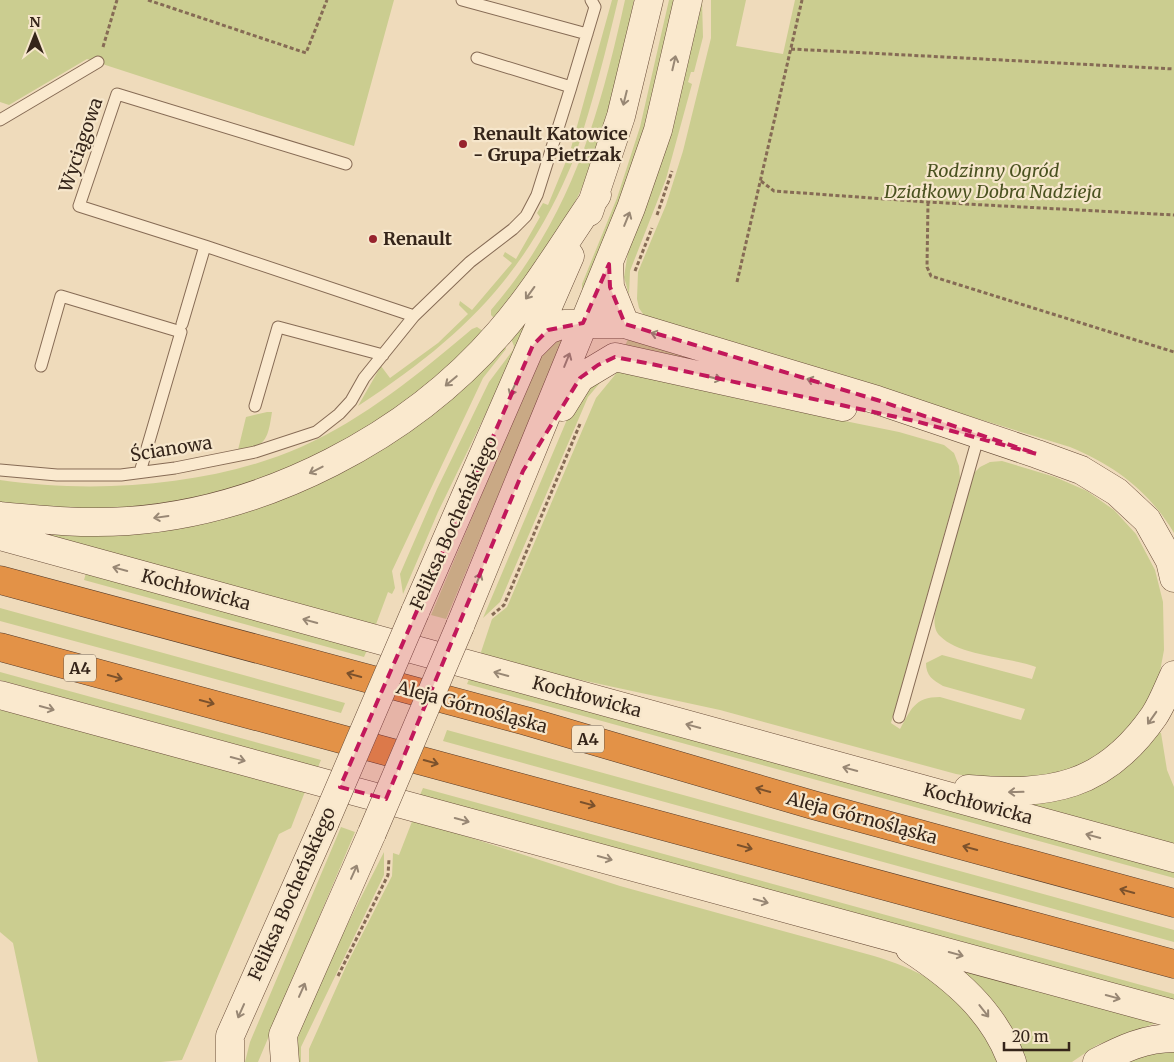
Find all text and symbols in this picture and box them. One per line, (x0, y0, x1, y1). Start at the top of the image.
north arrow (10, 10, 60, 60)
text: N (29, 13, 41, 31)
one-way arrow (670, 56, 679, 72)
one-way arrow (620, 90, 629, 106)
street label: Wyciągowa (53, 94, 108, 196)
place label: Renault Katowice - Grupa Pietrzak (473, 122, 628, 166)
marker: Renault Katowice - Grupa Pietrzak (457, 138, 469, 150)
park label: Rodzinny Ogród Działkowy Dobra Nadzieja (883, 159, 1102, 203)
one-way arrow (623, 212, 632, 227)
place label: Renault (383, 227, 453, 250)
marker: Renault (367, 233, 379, 245)
one-way arrow (525, 286, 535, 300)
one-way arrow (651, 329, 667, 339)
one-way arrow (563, 353, 572, 368)
one-way arrow (706, 374, 722, 383)
one-way arrow (445, 376, 458, 387)
one-way arrow (806, 376, 822, 386)
one-way arrow (507, 381, 517, 396)
street label: Ścianowa (128, 431, 214, 466)
street label: Feliksa Bocheńskiego (405, 432, 502, 613)
one-way arrow (308, 465, 323, 475)
one-way arrow (153, 512, 169, 522)
one-way arrow (112, 564, 128, 574)
street label: Kochłowicka (139, 564, 254, 615)
one-way arrow (474, 573, 483, 589)
one-way arrow (303, 616, 319, 626)
road number: A4 (64, 654, 96, 681)
one-way arrow (493, 668, 509, 678)
one-way arrow (347, 670, 363, 679)
street label: Kochłowicka (530, 671, 645, 722)
one-way arrow (106, 673, 122, 682)
street label: Aleja Górnośląska (393, 675, 550, 738)
one-way arrow (198, 697, 214, 707)
one-way arrow (39, 703, 55, 713)
one-way arrow (1147, 711, 1157, 725)
one-way arrow (686, 721, 702, 731)
road number: A4 (572, 726, 604, 752)
one-way arrow (229, 755, 245, 764)
one-way arrow (423, 758, 439, 767)
one-way arrow (842, 764, 858, 774)
street label: Kochłowicka (921, 778, 1036, 829)
one-way arrow (755, 785, 771, 795)
street label: Aleja Górnośląska (783, 786, 940, 849)
one-way arrow (1008, 787, 1024, 797)
one-way arrow (580, 800, 596, 810)
street label: Feliksa Bocheńskiego (243, 803, 340, 984)
one-way arrow (454, 815, 470, 825)
one-way arrow (1086, 830, 1102, 840)
one-way arrow (963, 842, 979, 852)
one-way arrow (737, 843, 753, 852)
one-way arrow (596, 854, 612, 864)
one-way arrow (350, 865, 360, 880)
one-way arrow (1119, 885, 1135, 895)
one-way arrow (753, 897, 769, 906)
one-way arrow (948, 950, 964, 960)
one-way arrow (298, 983, 308, 998)
one-way arrow (1105, 993, 1121, 1002)
one-way arrow (235, 1003, 245, 1018)
one-way arrow (979, 1004, 989, 1018)
scale bar (1004, 1020, 1069, 1052)
text: 20 m (1012, 1027, 1049, 1046)

